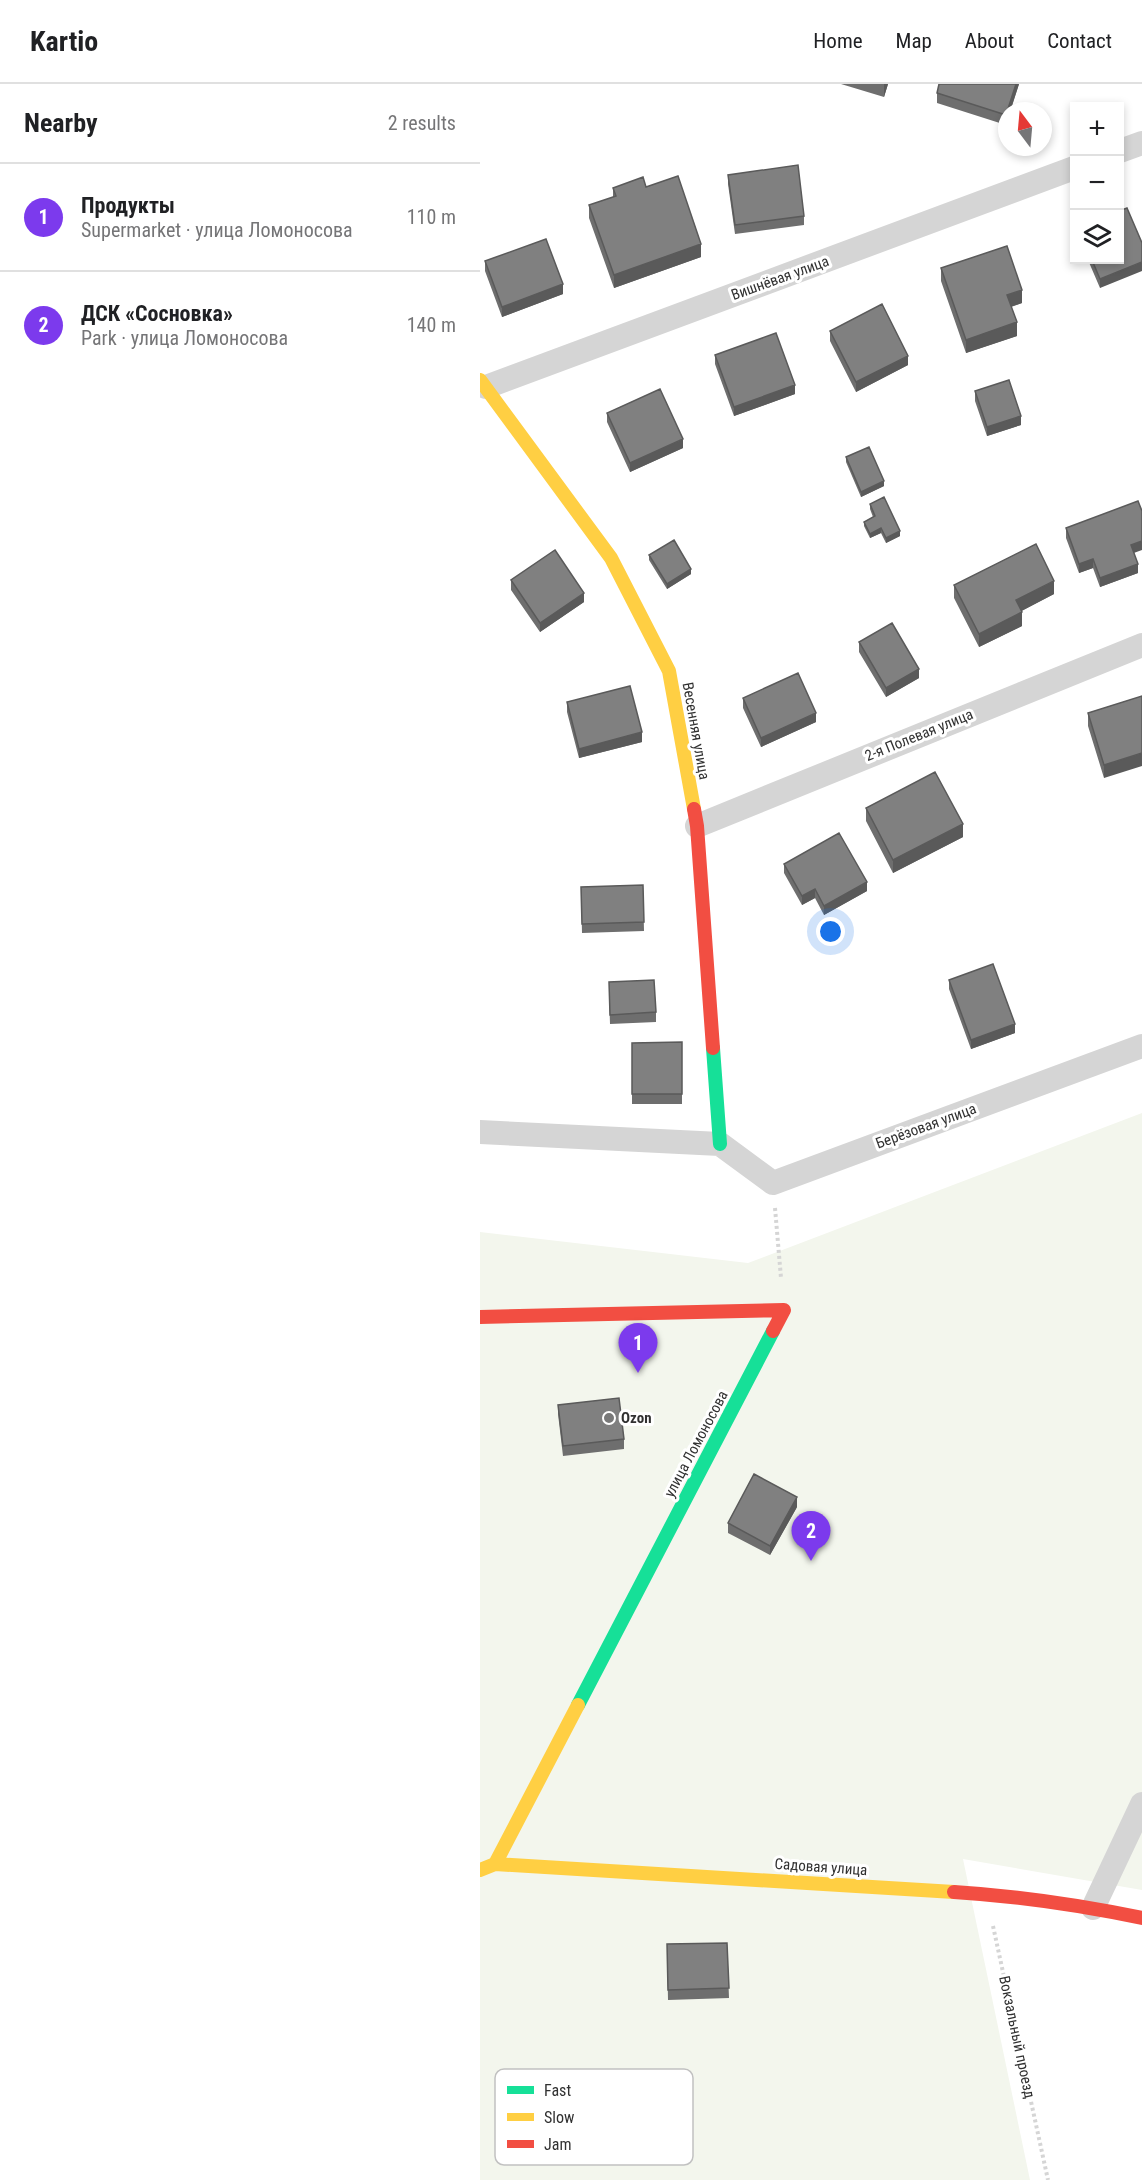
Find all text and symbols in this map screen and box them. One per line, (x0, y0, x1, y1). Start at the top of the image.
text: Kartio (30, 25, 98, 58)
text: Home (813, 29, 863, 53)
text: Map (896, 29, 932, 53)
text: About (965, 29, 1014, 53)
text: Contact (1047, 29, 1112, 53)
north arrow (998, 102, 1052, 156)
map controls (1070, 102, 1124, 264)
button: + (1070, 102, 1124, 156)
text: Nearby (24, 108, 98, 138)
text: 2 results (388, 111, 456, 135)
button: − (1070, 156, 1124, 210)
text: Продукты (81, 193, 175, 218)
text: 1 (38, 205, 49, 229)
text: 110 m (407, 205, 456, 229)
button: layers (1070, 210, 1124, 264)
text: Supermarket · улица Ломоносова (81, 218, 353, 242)
street label: Вишнёвая улица (729, 252, 831, 304)
text: ДСК «Сосновка» (81, 301, 233, 326)
text: 2 (38, 313, 49, 337)
text: 140 m (407, 313, 456, 337)
text: Park · улица Ломоносова (81, 326, 288, 350)
street label: Весенняя улица (679, 681, 713, 781)
street label: 2-я Полевая улица (862, 705, 976, 765)
your location (816, 917, 845, 946)
street label: Берёзовая улица (873, 1099, 979, 1153)
pin: 1 (618, 1324, 658, 1373)
street label: улица Ломоносова (660, 1388, 732, 1500)
place label: Ozon (621, 1409, 652, 1427)
marker: Ozon (602, 1411, 616, 1425)
pin: 2 (792, 1512, 830, 1561)
street label: Садовая улица (774, 1855, 868, 1879)
street label: Вокзальный проезд (995, 1974, 1039, 2100)
legend (495, 2069, 693, 2165)
text: Fast (544, 2081, 571, 2100)
text: Slow (544, 2108, 574, 2127)
text: Jam (544, 2135, 571, 2154)

